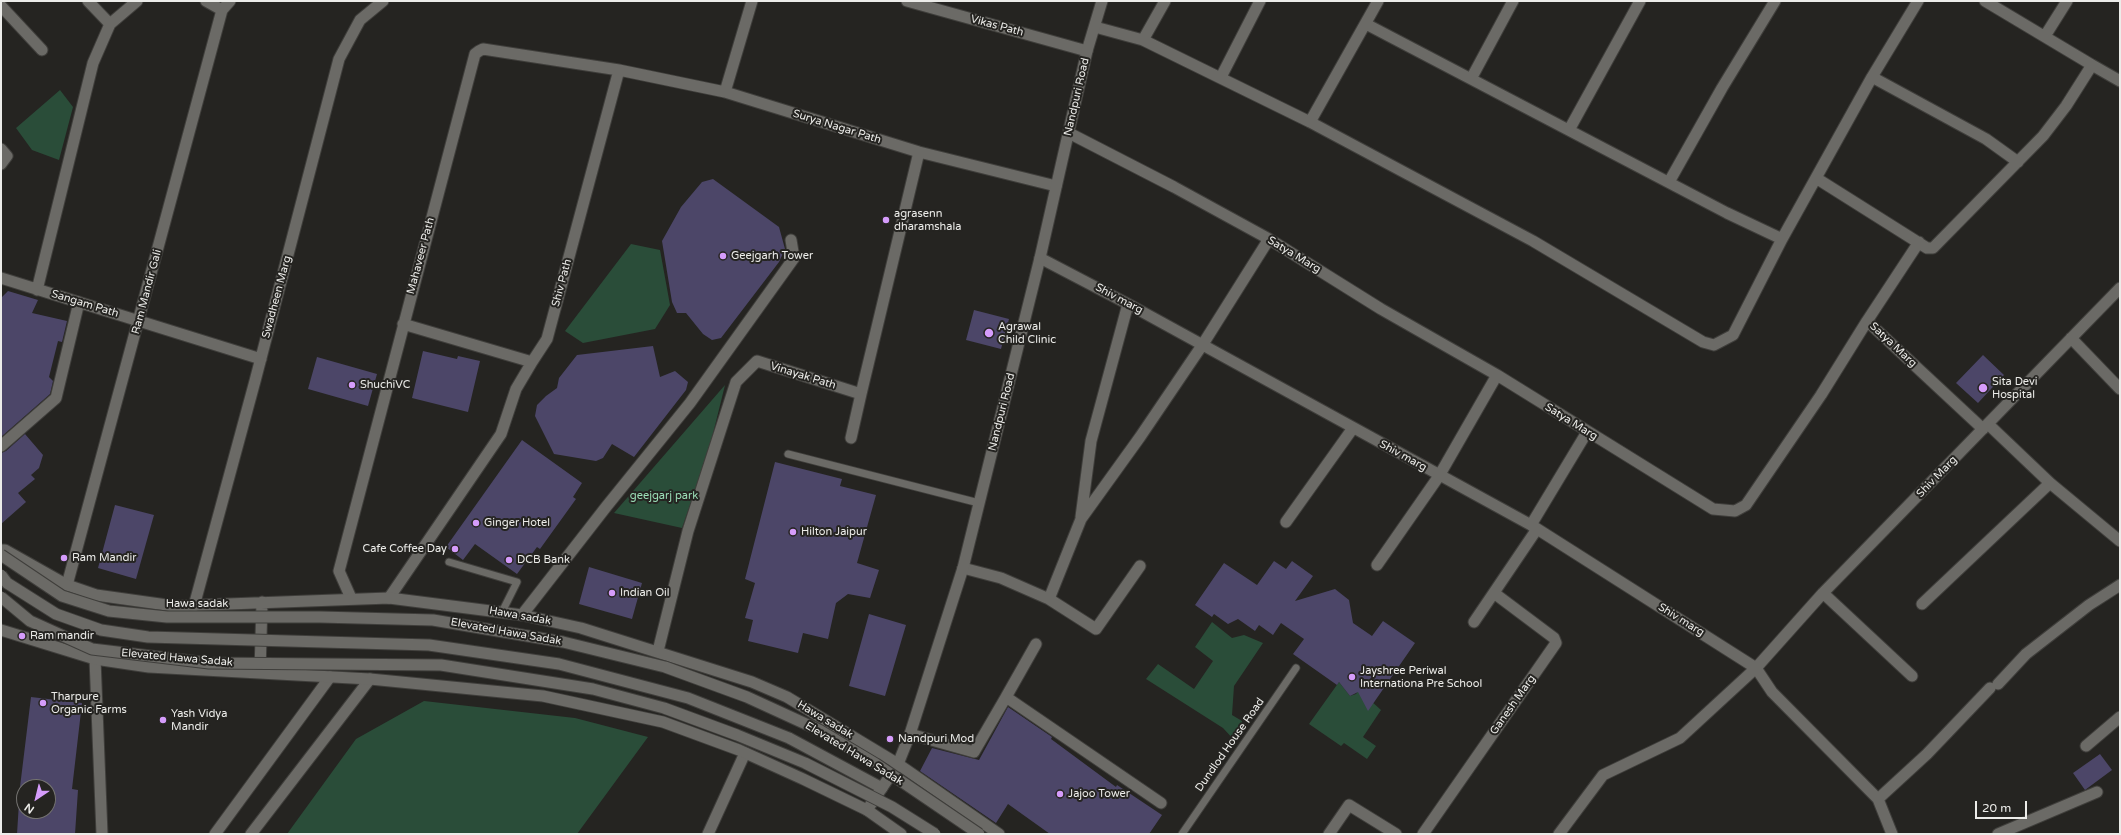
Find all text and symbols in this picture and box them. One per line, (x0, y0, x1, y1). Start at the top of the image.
street label: Vikas Path (969, 13, 1025, 39)
street label: Nandpuri Road (1062, 57, 1092, 137)
street label: Surya Nagar Path (791, 107, 883, 147)
place label: agrasenn dharamshala (894, 207, 961, 233)
marker: agrasenn dharamshala (881, 215, 891, 225)
street label: Mahaveer Path (404, 216, 438, 296)
street label: Satya Marg (1265, 234, 1323, 276)
street label: Ram Mandir Gali (129, 248, 165, 336)
place label: Geejgarh Tower (731, 249, 813, 263)
marker: Geejgarh Tower (718, 251, 728, 261)
street label: Swadheen Marg (260, 254, 294, 340)
street label: Shiv Path (549, 258, 575, 308)
street label: Shiv marg (1093, 281, 1145, 317)
street label: Sangam Path (50, 287, 120, 321)
place label: Agrawal Child Clinic (998, 320, 1056, 346)
street label: Satya Marg (1867, 320, 1919, 370)
marker: Agrawal Child Clinic (983, 327, 995, 339)
street label: Vinayak Path (769, 360, 837, 392)
street label: Nandpuri Road (986, 372, 1018, 452)
place label: Sita Devi Hospital (1992, 375, 2037, 401)
place label: ShuchiVC (360, 378, 410, 392)
marker: ShuchiVC (347, 380, 357, 390)
marker: Sita Devi Hospital (1977, 382, 1989, 394)
street label: Satya Marg (1542, 401, 1600, 443)
street label: Shiv marg (1377, 438, 1429, 474)
street label: Shiv Marg (1914, 453, 1960, 501)
park label: geejgarj park (630, 489, 698, 503)
place label: Ginger Hotel (484, 516, 550, 530)
marker: Ginger Hotel (471, 518, 481, 528)
place label: Hilton Jaipur (801, 525, 867, 539)
marker: Hilton Jaipur (788, 527, 798, 537)
place label: Cafe Coffee Day (363, 542, 447, 556)
marker: Cafe Coffee Day (450, 544, 460, 554)
place label: Ram Mandir (72, 551, 136, 565)
marker: Ram Mandir (59, 553, 69, 563)
place label: DCB Bank (517, 553, 570, 567)
marker: DCB Bank (504, 555, 514, 565)
place label: Indian Oil (620, 586, 669, 600)
marker: Indian Oil (607, 588, 617, 598)
street label: Hawa sadak (166, 597, 228, 611)
street label: Shiv marg (1655, 601, 1707, 639)
street label: Hawa sadak (488, 604, 552, 628)
street label: Elevated Hawa Sadak (450, 616, 562, 648)
place label: Ram mandir (30, 629, 94, 643)
marker: Ram mandir (17, 631, 27, 641)
street label: Elevated Hawa Sadak (121, 647, 233, 669)
place label: Jayshree Periwal Internationa Pre School (1360, 664, 1482, 690)
marker: Jayshree Periwal Internationa Pre School (1347, 672, 1357, 682)
street label: Ganesh Marg (1487, 673, 1539, 737)
place label: Tharpure Organic Farms (51, 690, 127, 716)
street label: Dundlod House Road (1193, 696, 1267, 794)
marker: Tharpure Organic Farms (38, 698, 48, 708)
street label: Hawa sadak (795, 698, 855, 742)
place label: Yash Vidya Mandir (171, 707, 227, 733)
marker: Yash Vidya Mandir (158, 715, 168, 725)
street label: Elevated Hawa Sadak (803, 719, 905, 789)
place label: Nandpuri Mod (898, 732, 974, 746)
marker: Nandpuri Mod (885, 734, 895, 744)
north arrow (16, 779, 56, 819)
place label: Jajoo Tower (1068, 787, 1130, 801)
marker: Jajoo Tower (1055, 789, 1065, 799)
scale bar (1977, 793, 2029, 819)
text: N (22, 801, 37, 816)
text: 20 m (1982, 801, 2011, 815)

